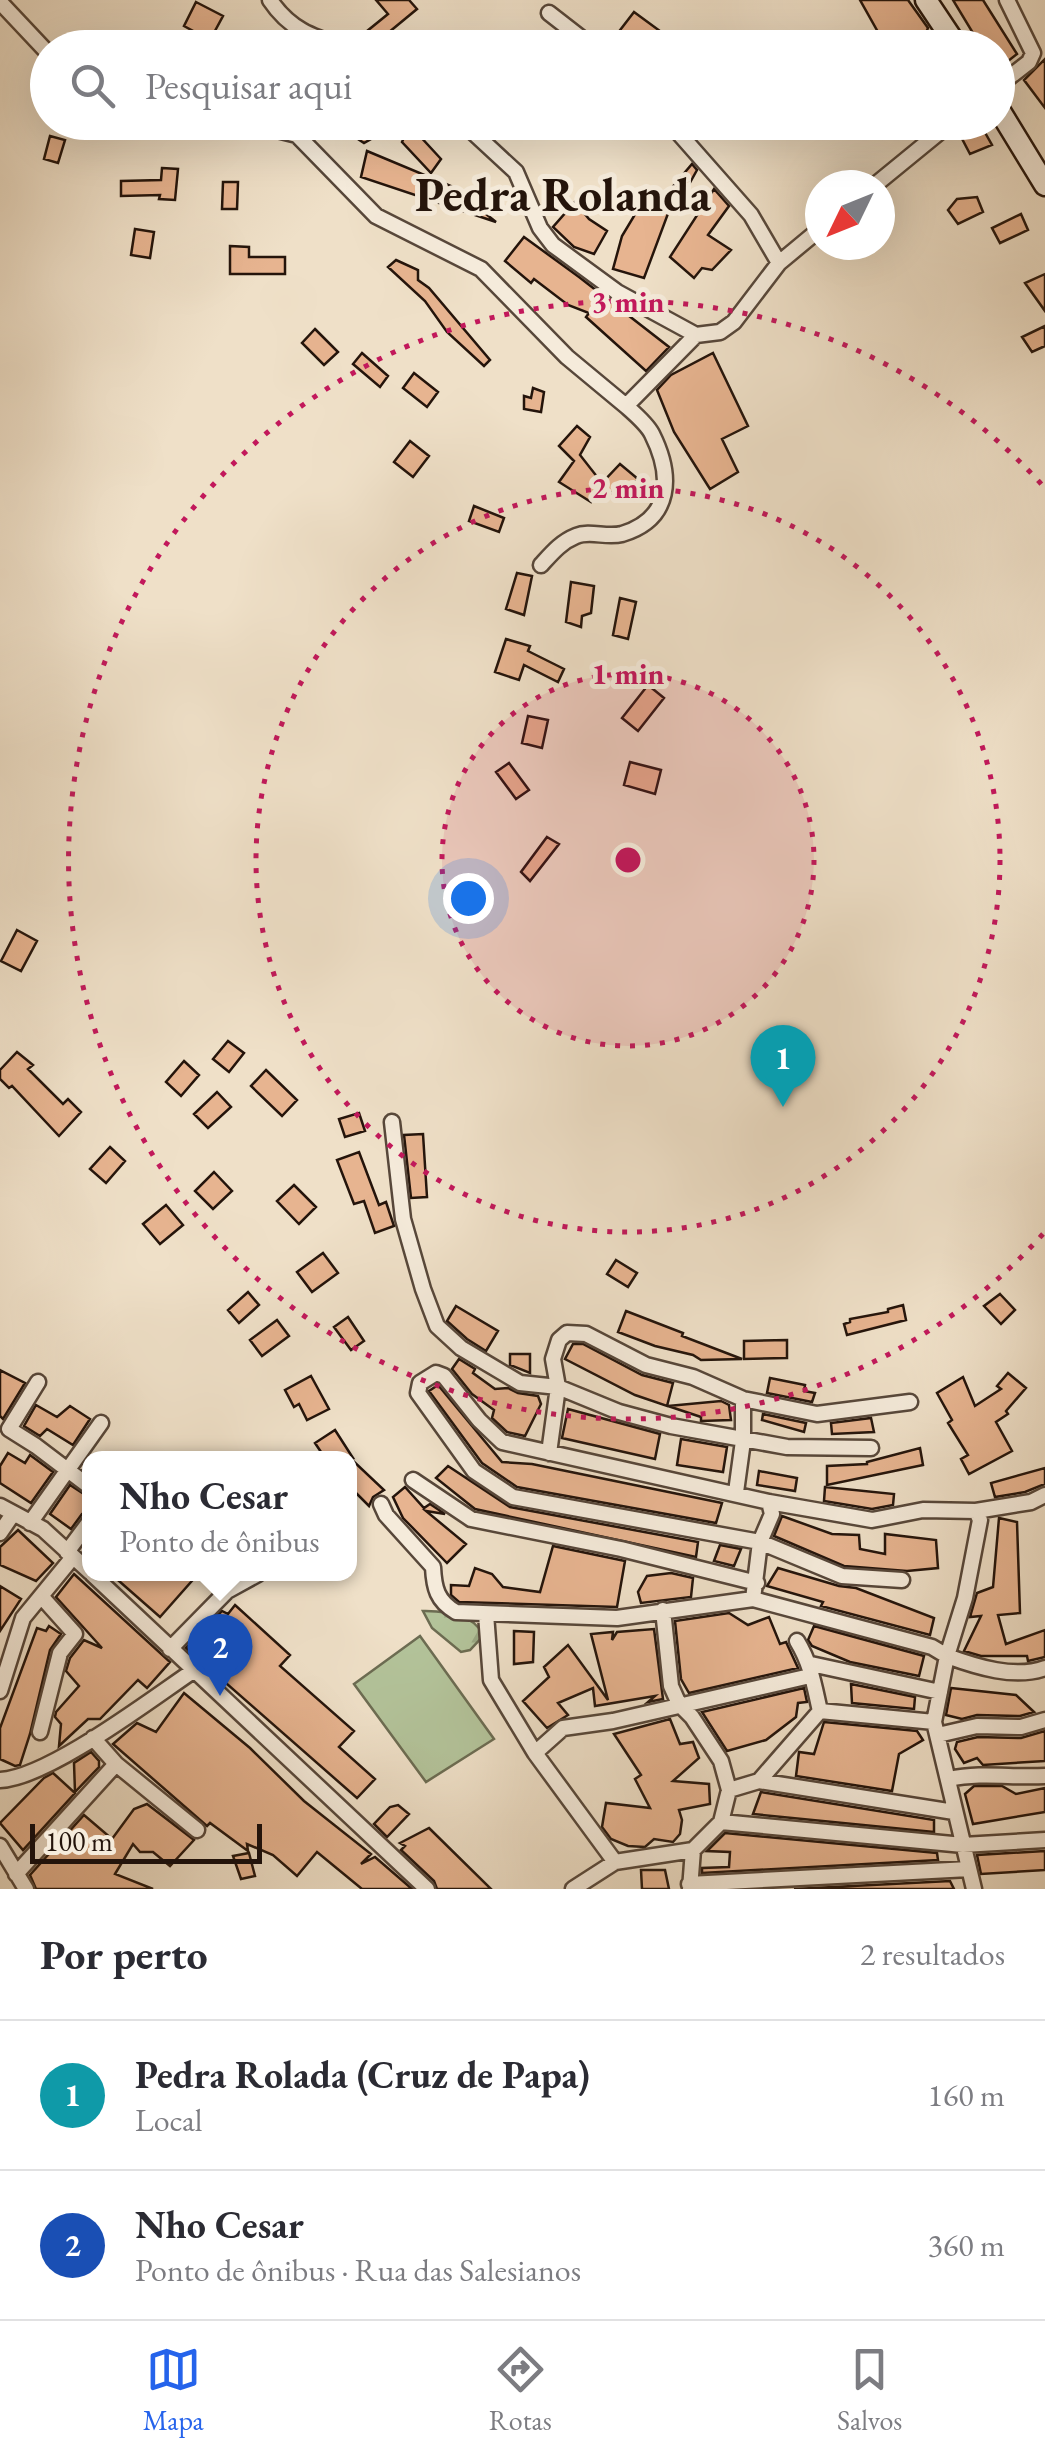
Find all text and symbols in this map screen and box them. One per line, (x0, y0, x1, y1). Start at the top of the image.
search box (30, 30, 1015, 140)
icon: search (65, 58, 120, 113)
text: Pesquisar aqui (145, 61, 352, 110)
district label: Pedra Rolanda (415, 163, 712, 225)
north arrow (805, 170, 895, 260)
text: 3 min (591, 282, 665, 321)
text: 2 min (591, 468, 665, 507)
text: 1 min (591, 654, 665, 693)
centre of rings (610, 842, 646, 878)
your location (443, 873, 494, 924)
pin: 1 (750, 1024, 816, 1107)
popup (82, 1451, 357, 1581)
text: Nho Cesar (119, 1471, 288, 1520)
text: Ponto de ônibus (119, 1520, 320, 1562)
pin: 2 (188, 1614, 252, 1696)
scale bar (30, 1819, 262, 1864)
text: 100 m (45, 1823, 113, 1859)
text: Por perto (40, 1927, 208, 1982)
text: 2 resultados (860, 1933, 1005, 1975)
text: Pedra Rolada (Cruz de Papa) (135, 2050, 590, 2099)
text: 1 (64, 2074, 81, 2116)
text: 160 m (928, 2074, 1005, 2116)
text: Local (135, 2099, 203, 2141)
text: Nho Cesar (135, 2200, 304, 2249)
text: 2 (64, 2224, 81, 2266)
text: 360 m (928, 2224, 1005, 2266)
text: Ponto de ônibus · Rua das Salesianos (135, 2249, 581, 2291)
tab: Mapa (143, 2342, 204, 2438)
tab: Rotas (489, 2342, 552, 2438)
tab: Salvos (837, 2342, 902, 2438)

